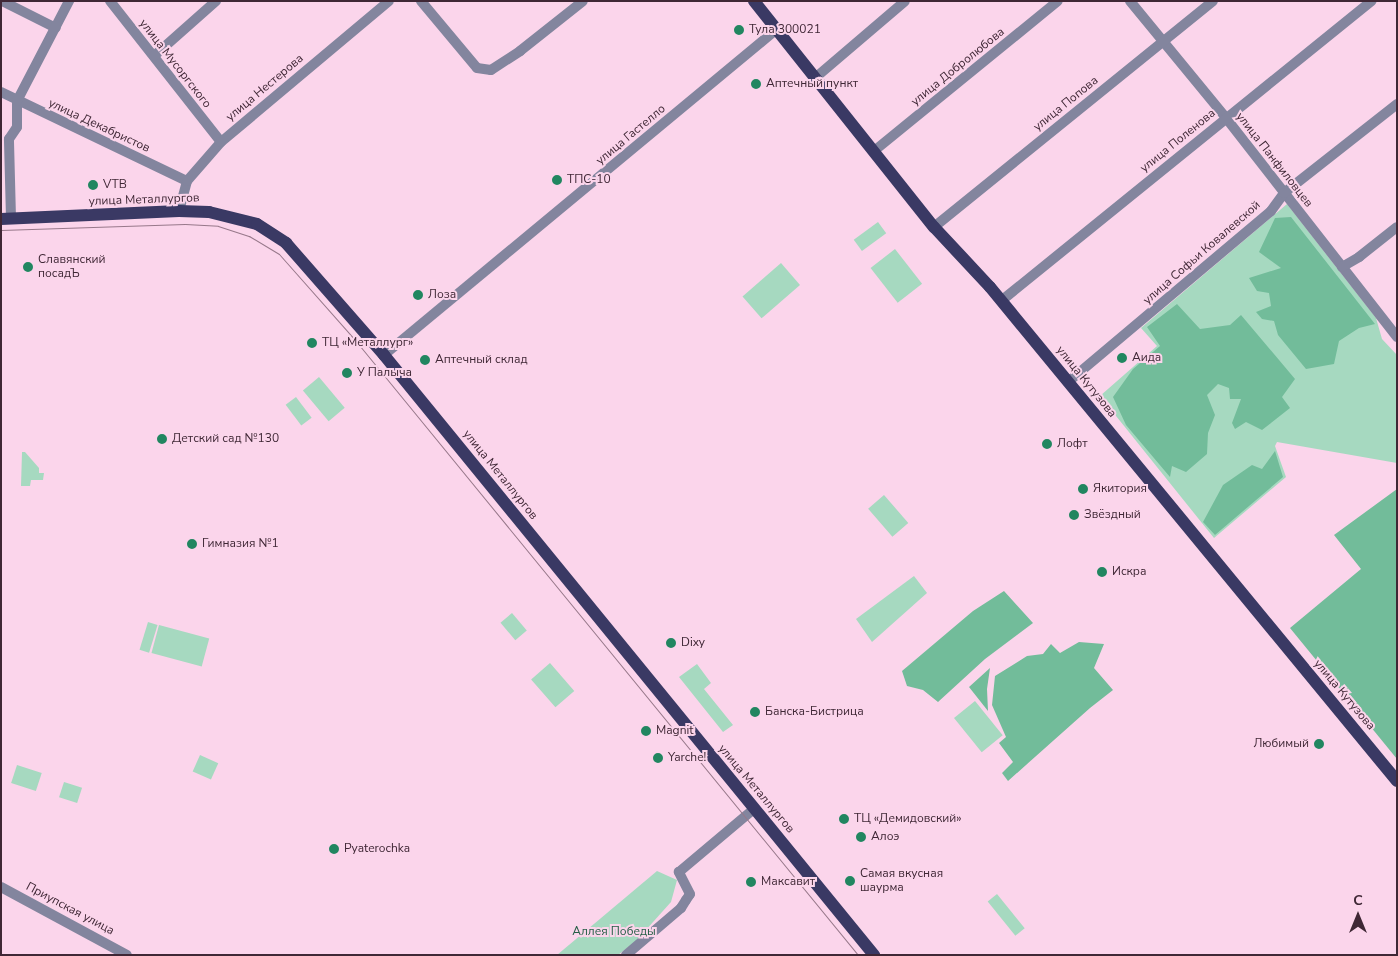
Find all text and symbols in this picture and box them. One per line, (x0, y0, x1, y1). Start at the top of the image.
street label: улица Мусоргского (136, 17, 214, 111)
place label: Тула 300021 (749, 23, 821, 37)
marker: Тула 300021 (733, 24, 745, 36)
street label: улица Добролюбова (908, 25, 1008, 109)
street label: улица Нестерова (223, 51, 307, 125)
street label: улица Попова (1031, 73, 1101, 135)
place label: Аптечный пункт (766, 77, 858, 91)
marker: Аптечный пункт (750, 78, 762, 90)
street label: улица Декабристов (46, 96, 152, 156)
street label: улица Гастелло (593, 102, 669, 168)
street label: улица Поленова (1138, 106, 1218, 176)
street label: улица Панфиловцев (1233, 110, 1315, 210)
place label: ТПС-10 (567, 173, 611, 187)
marker: ТПС-10 (551, 174, 563, 186)
place label: VTB (103, 178, 127, 192)
marker: VTB (87, 179, 99, 191)
street label: улица Металлургов (88, 191, 200, 209)
street label: улица Софьи Ковалевской (1140, 198, 1264, 308)
place label: Славянский посадЪ (38, 253, 106, 281)
marker: Славянский посадЪ (22, 261, 34, 273)
place label: Лоза (428, 288, 456, 302)
marker: Лоза (412, 289, 424, 301)
place label: ТЦ «Металлург» (322, 336, 413, 350)
marker: ТЦ «Металлург» (306, 337, 318, 349)
street label: улица Кутузова (1053, 343, 1119, 421)
place label: Аида (1132, 351, 1161, 365)
marker: Аида (1116, 352, 1128, 364)
place label: Аптечный склад (435, 353, 528, 367)
marker: Аптечный склад (419, 354, 431, 366)
place label: У Палыча (357, 366, 412, 380)
marker: У Палыча (341, 367, 353, 379)
street label: улица Металлургов (460, 427, 540, 523)
place label: Детский сад №130 (172, 432, 279, 446)
marker: Детский сад №130 (156, 433, 168, 445)
place label: Лофт (1057, 437, 1088, 451)
marker: Лофт (1041, 438, 1053, 450)
place label: Якитория (1093, 482, 1147, 496)
marker: Якитория (1077, 483, 1089, 495)
place label: Звёздный (1084, 508, 1141, 522)
marker: Звёздный (1068, 509, 1080, 521)
place label: Гимназия №1 (202, 537, 279, 551)
marker: Гимназия №1 (186, 538, 198, 550)
place label: Искра (1112, 565, 1146, 579)
marker: Искра (1096, 566, 1108, 578)
place label: Dixy (681, 636, 705, 650)
marker: Dixy (665, 637, 677, 649)
street label: улица Кутузова (1310, 657, 1378, 733)
place label: Банска-Бистрица (765, 705, 864, 719)
marker: Банска-Бистрица (749, 706, 761, 718)
place label: Magnit (656, 724, 693, 738)
marker: Magnit (640, 725, 652, 737)
place label: Любимый (1253, 737, 1309, 751)
marker: Любимый (1313, 738, 1325, 750)
street label: улица Металлургов (715, 742, 797, 836)
place label: Yarche! (668, 751, 706, 765)
marker: Yarche! (652, 752, 664, 764)
place label: ТЦ «Демидовский» (854, 812, 962, 826)
marker: ТЦ «Демидовский» (838, 813, 850, 825)
place label: Алоэ (871, 830, 899, 844)
marker: Алоэ (855, 831, 867, 843)
place label: Pyaterochka (344, 842, 410, 856)
marker: Pyaterochka (328, 843, 340, 855)
place label: Самая вкусная шаурма (860, 867, 943, 895)
place label: Максавит (761, 875, 815, 889)
marker: Самая вкусная шаурма (844, 875, 856, 887)
marker: Максавит (745, 876, 757, 888)
street label: Приупская улица (23, 880, 117, 938)
north arrow (1333, 891, 1383, 941)
text: С (1353, 891, 1363, 910)
park label: Аллея Победы (572, 925, 656, 939)

